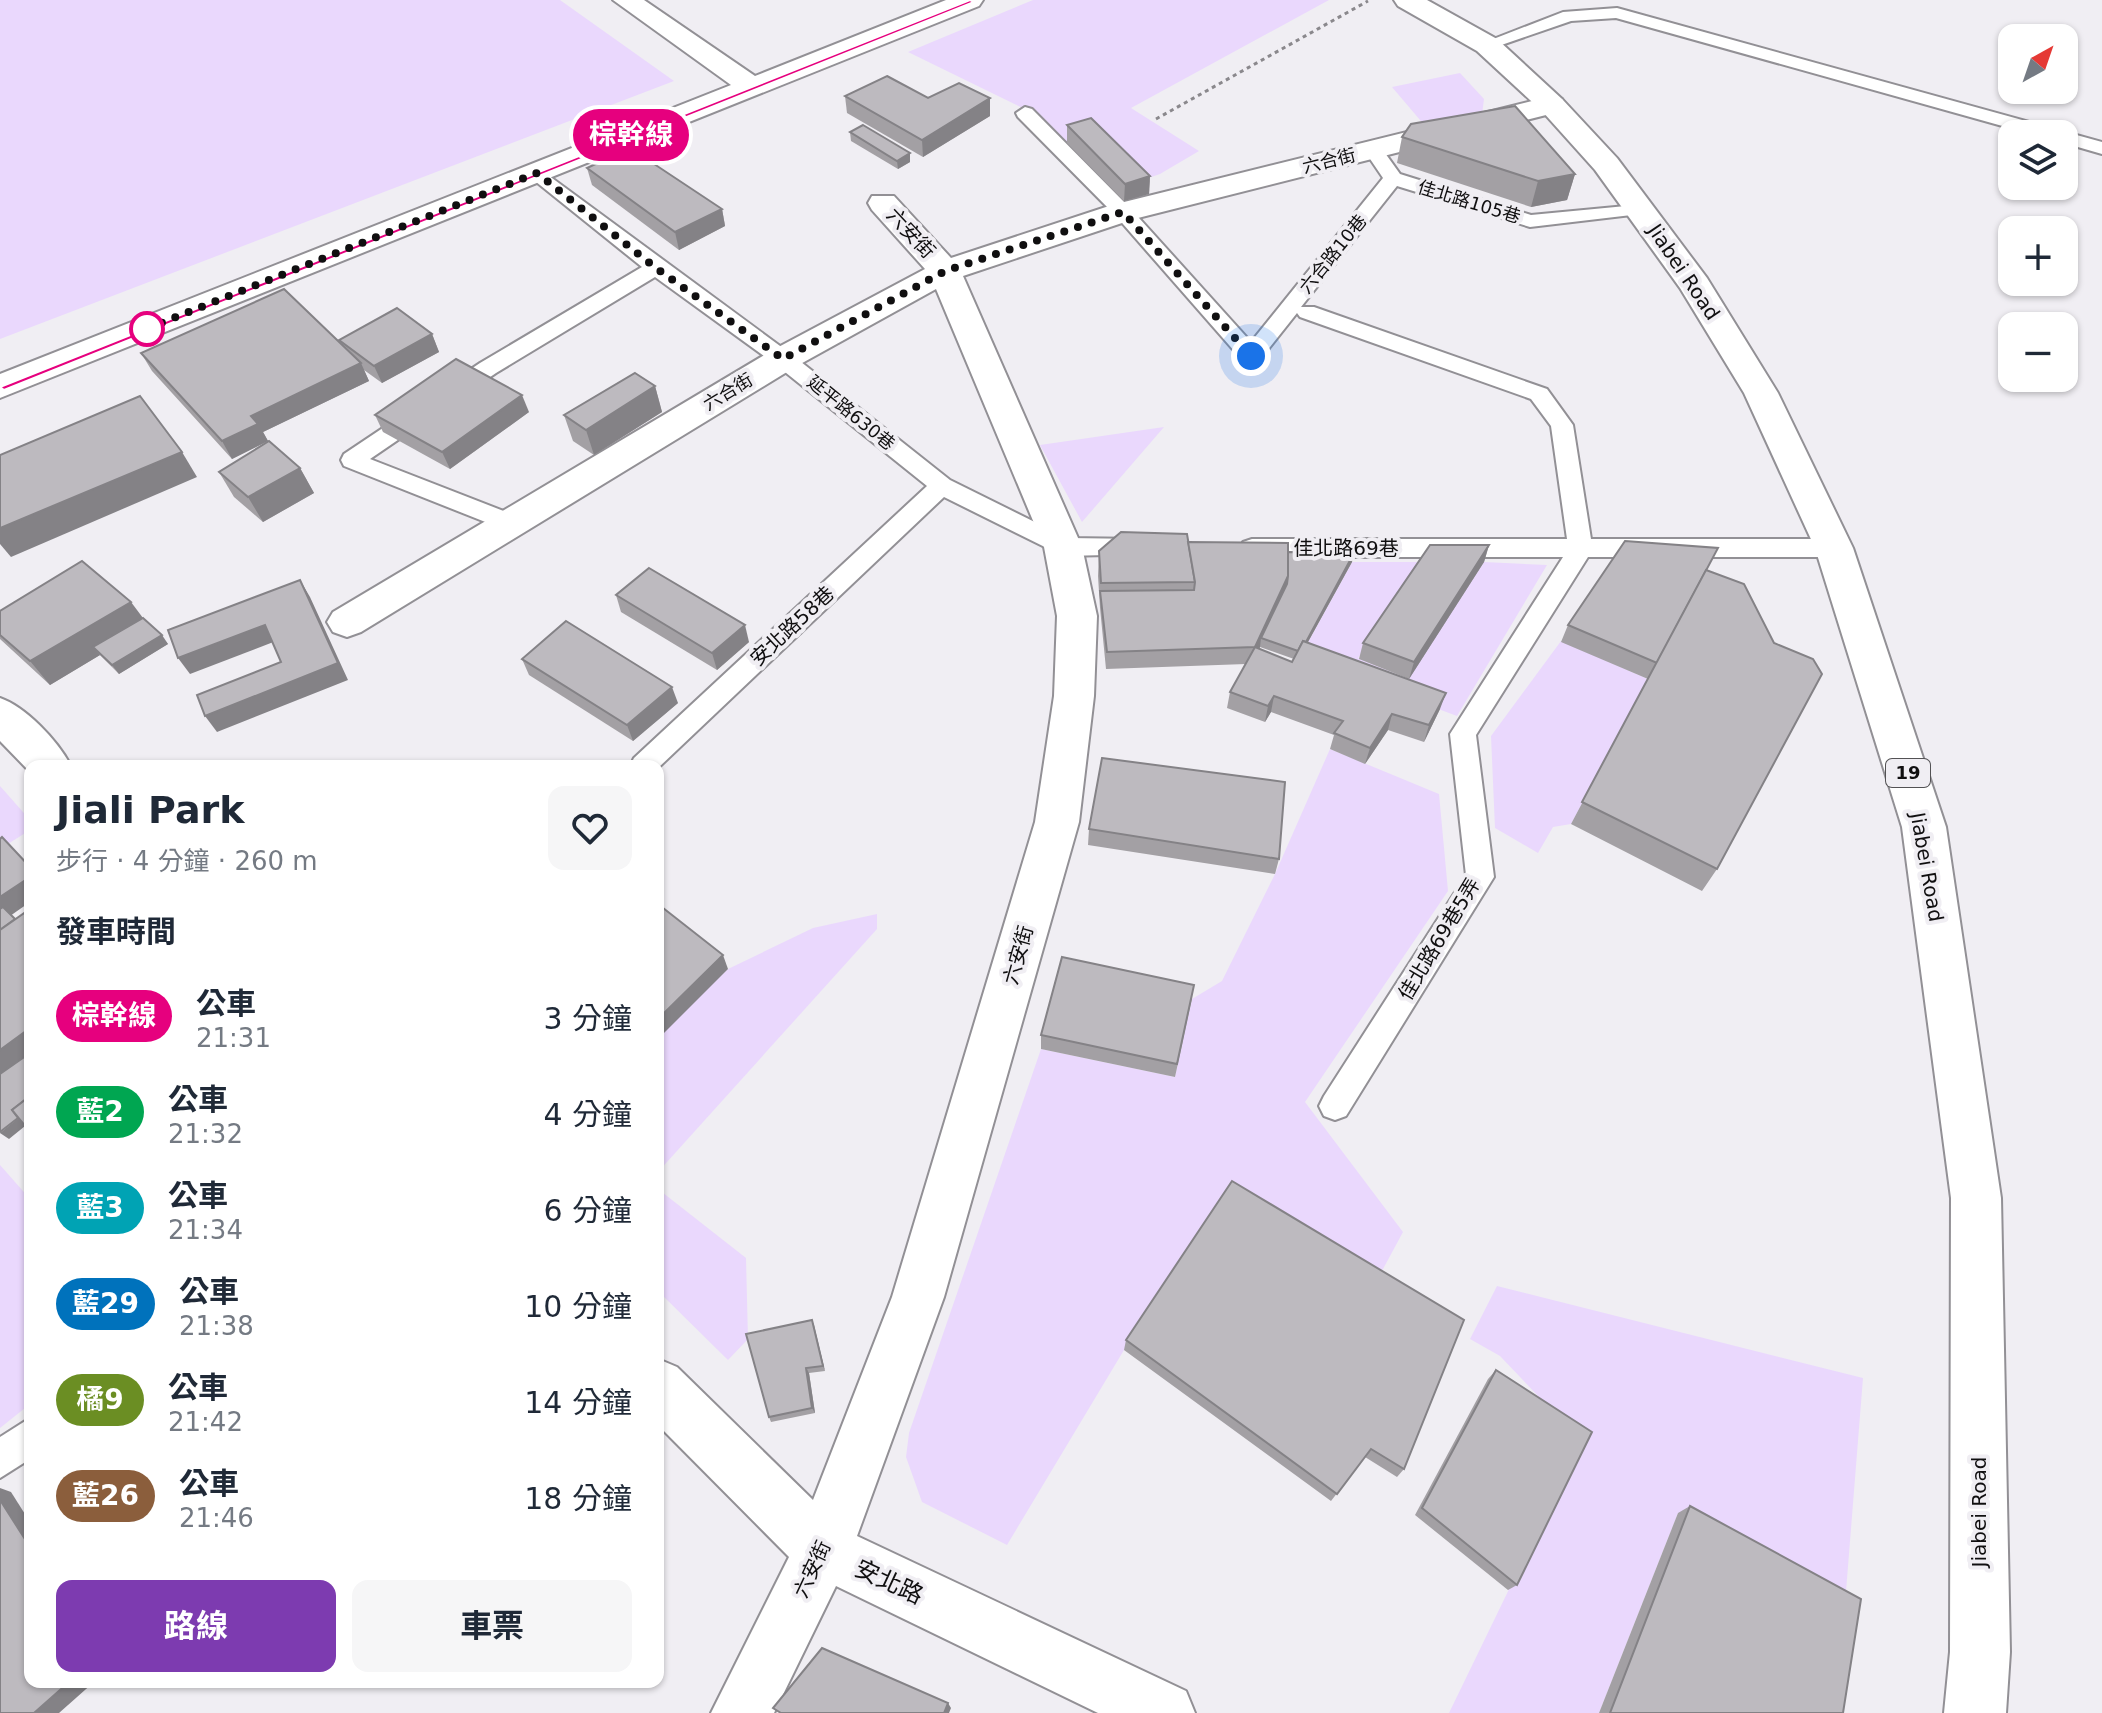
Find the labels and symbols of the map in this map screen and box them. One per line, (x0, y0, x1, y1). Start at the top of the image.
north arrow (1998, 24, 2078, 104)
line badge: 棕幹線 (585, 109, 677, 161)
street label: 六合街 (1300, 144, 1358, 177)
street label: 佳北路105巷 (1415, 176, 1523, 227)
street label: 六安街 (882, 203, 940, 263)
street label: 六合路10巷 (1295, 210, 1371, 297)
street label: Jiabei Road (1642, 218, 1725, 325)
unlabelled marker (130, 312, 164, 346)
your location (1231, 336, 1271, 376)
street label: 六合街 (699, 369, 756, 414)
street label: 延平路630巷 (803, 371, 899, 454)
street label: 佳北路69巷 (1293, 536, 1399, 560)
street label: 安北路58巷 (745, 581, 839, 671)
road number: 19 (1886, 759, 1930, 787)
street label: Jiabei Road (1905, 808, 1948, 924)
street label: 佳北路69巷5弄 (1393, 874, 1485, 1004)
street label: 六安街 (998, 923, 1038, 987)
street label: Jiabei Road (1967, 1457, 1991, 1569)
street label: 六安街 (788, 1537, 836, 1601)
street label: 安北路 (850, 1554, 928, 1610)

